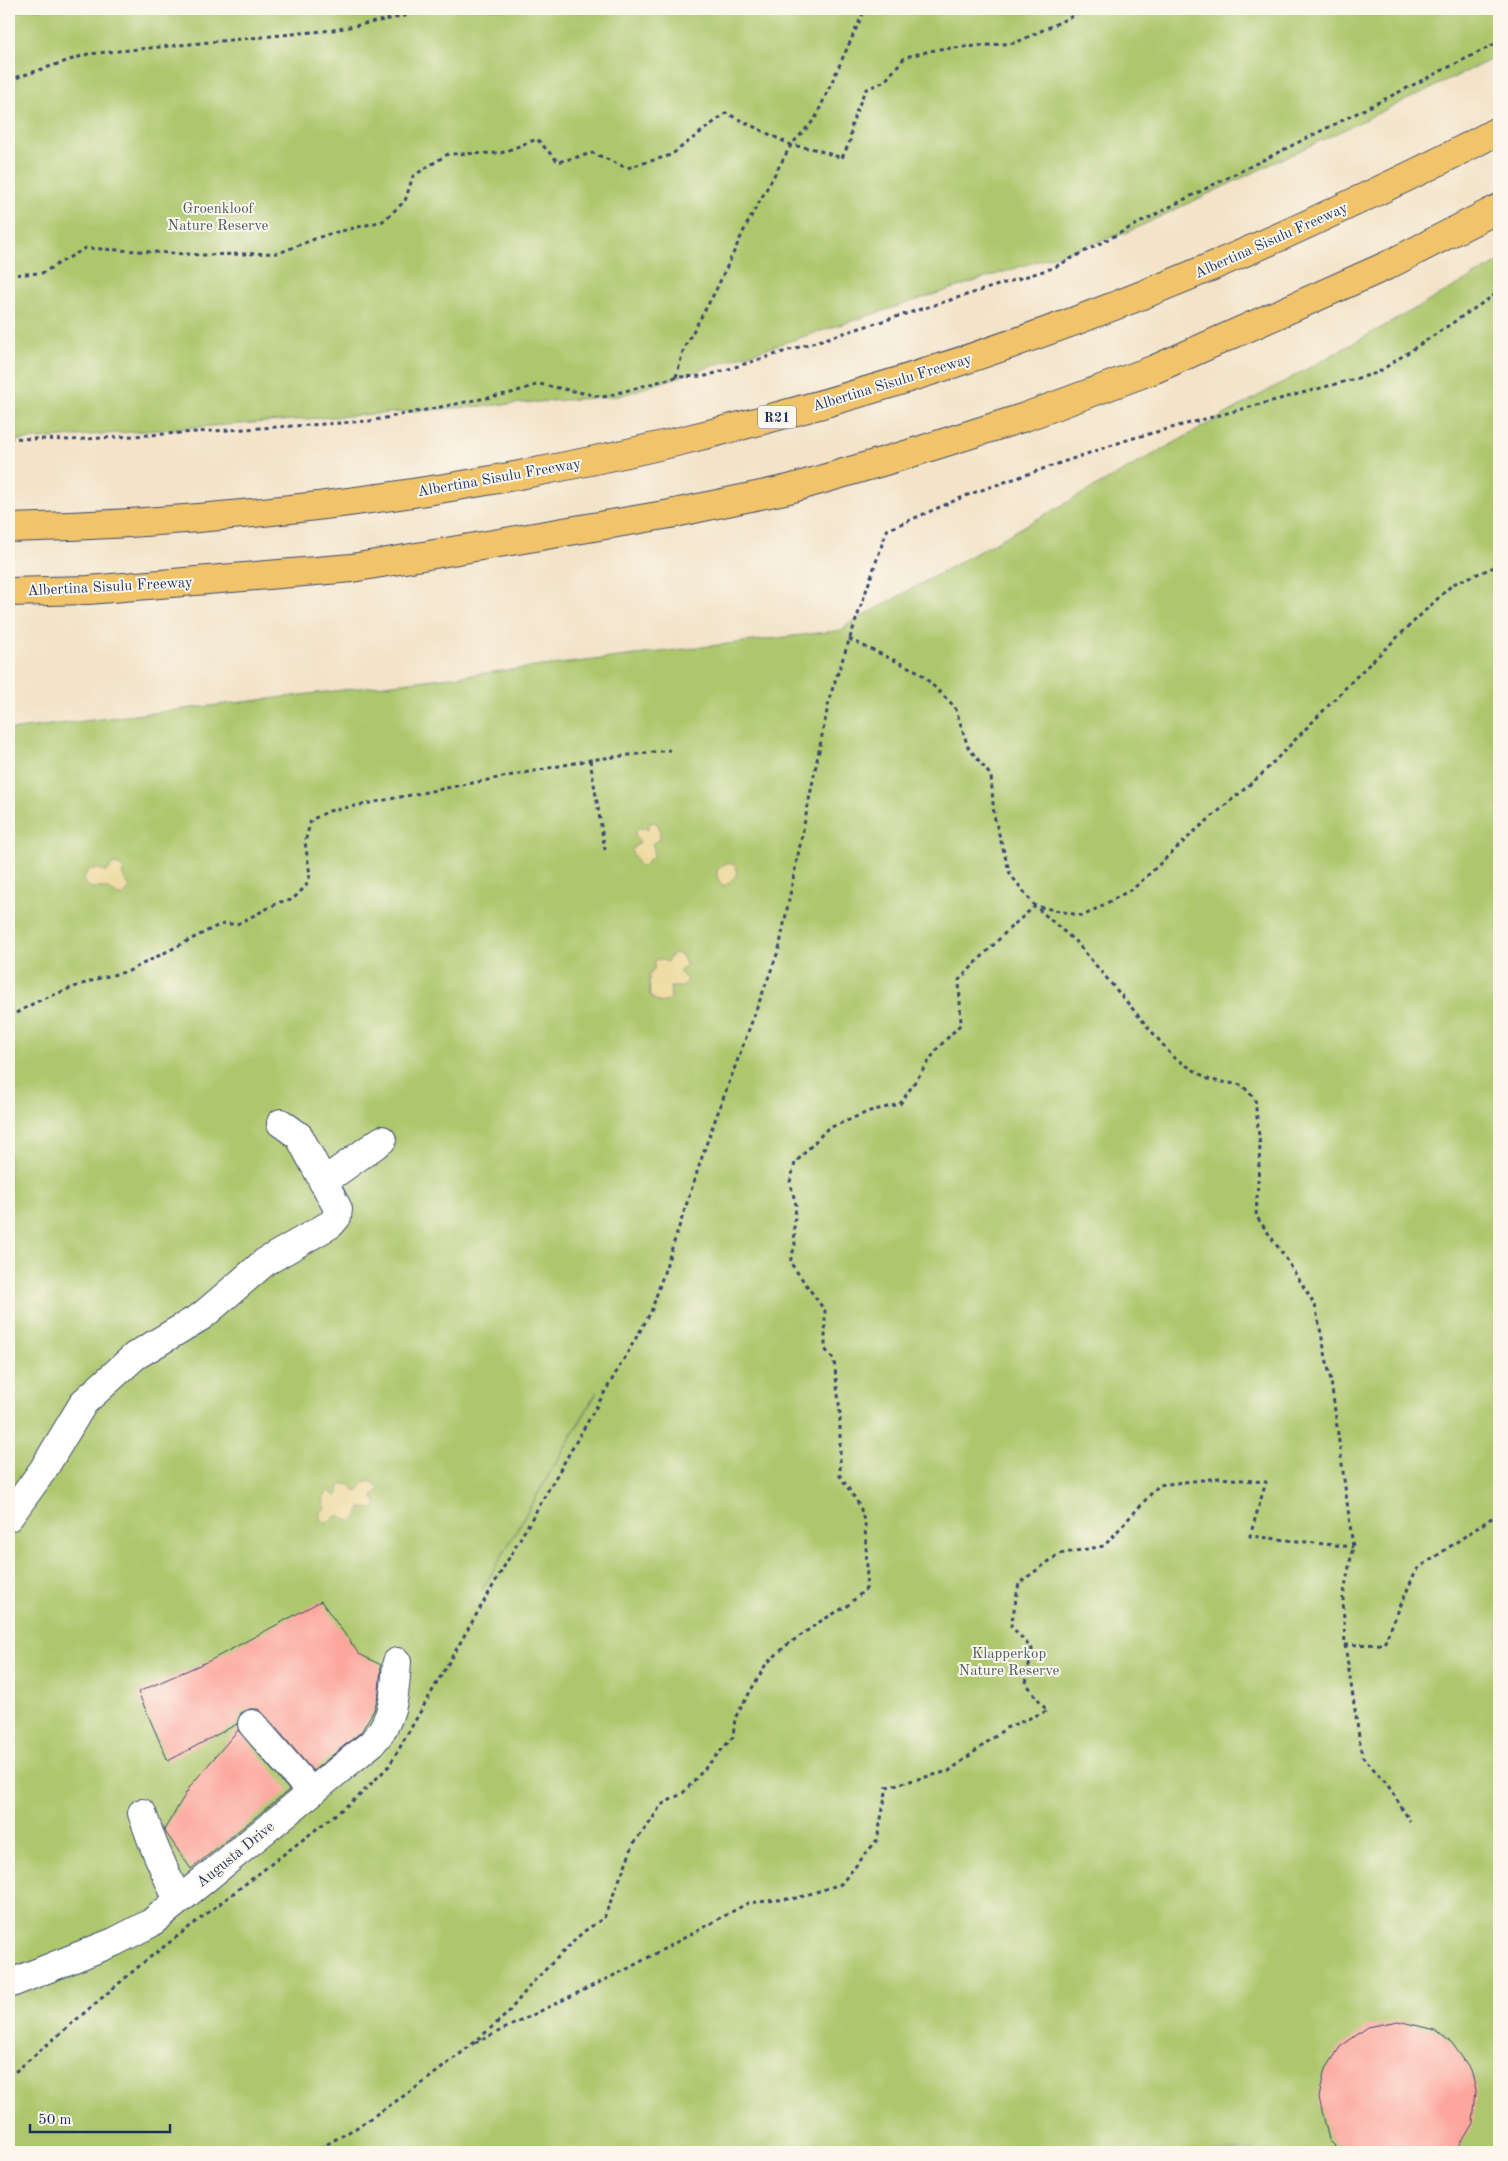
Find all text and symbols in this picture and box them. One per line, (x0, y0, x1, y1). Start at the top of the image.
street label: Albertina Sisulu Freeway (1193, 201, 1350, 282)
park label: Groenkloof Nature Reserve (168, 202, 268, 234)
street label: Albertina Sisulu Freeway (811, 352, 974, 415)
road number: R21 (758, 406, 796, 428)
street label: Albertina Sisulu Freeway (416, 457, 582, 500)
street label: Albertina Sisulu Freeway (27, 576, 193, 599)
park label: Klapperkop Nature Reserve (959, 1647, 1059, 1679)
street label: Augusta Drive (194, 1819, 278, 1891)
scale bar (30, 2101, 170, 2133)
text: 50 m (38, 2113, 72, 2128)

